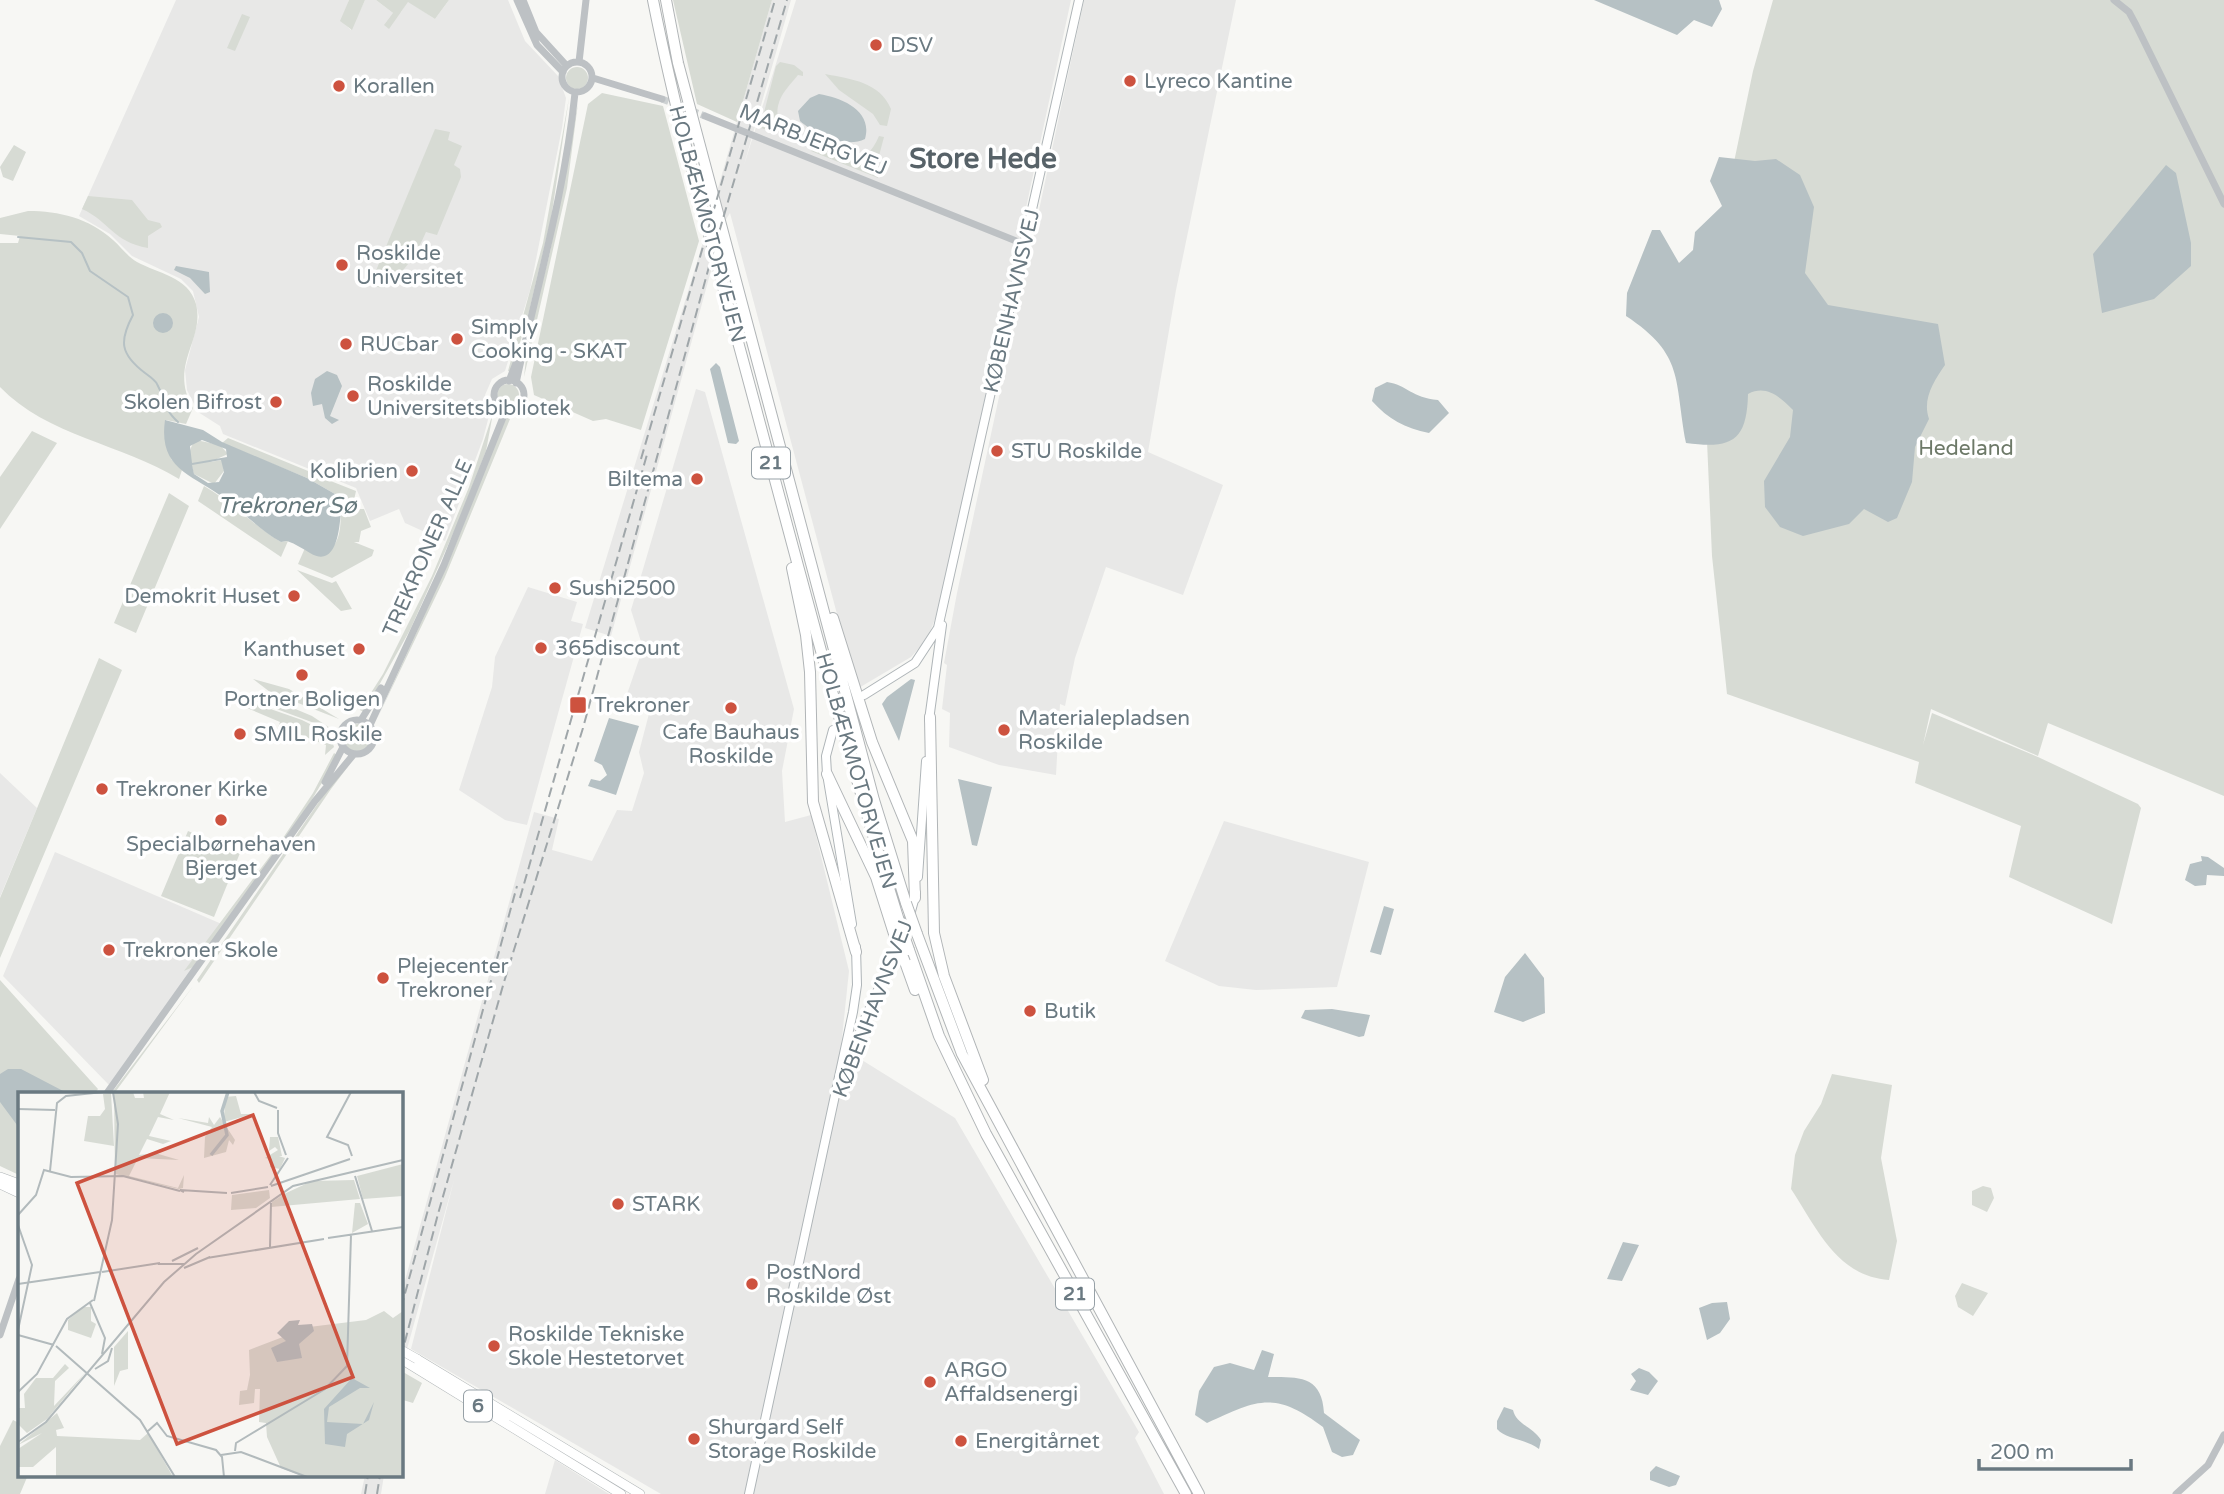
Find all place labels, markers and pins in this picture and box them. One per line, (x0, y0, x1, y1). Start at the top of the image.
place label: DSV (890, 33, 934, 58)
marker: DSV (868, 37, 884, 53)
place label: Lyreco Kantine (1144, 69, 1293, 94)
marker: Lyreco Kantine (1122, 73, 1138, 89)
place label: Korallen (353, 74, 435, 99)
marker: Korallen (331, 78, 347, 94)
place label: Roskilde Universitet (356, 241, 464, 290)
marker: Roskilde Universitet (334, 257, 350, 273)
place label: Simply Cooking - SKAT (471, 315, 627, 364)
marker: Simply Cooking - SKAT (449, 331, 465, 347)
place label: RUCbar (360, 332, 439, 357)
marker: RUCbar (338, 336, 354, 352)
place label: Roskilde Universitetsbibliotek (367, 372, 571, 421)
marker: Roskilde Universitetsbibliotek (345, 388, 361, 404)
place label: Skolen Bifrost (124, 390, 262, 415)
marker: Skolen Bifrost (268, 394, 284, 410)
place label: STU Roskilde (1011, 439, 1142, 464)
marker: STU Roskilde (989, 443, 1005, 459)
place label: Kolibrien (310, 459, 398, 484)
marker: Kolibrien (404, 463, 420, 479)
place label: Biltema (607, 467, 683, 492)
marker: Biltema (689, 471, 705, 487)
place label: Sushi2500 (569, 576, 675, 601)
marker: Sushi2500 (547, 580, 563, 596)
place label: Demokrit Huset (124, 584, 280, 609)
marker: Demokrit Huset (286, 588, 302, 604)
place label: 365discount (555, 636, 680, 661)
place label: Kanthuset (243, 637, 345, 662)
marker: 365discount (533, 640, 549, 656)
marker: Kanthuset (351, 641, 367, 657)
marker: Portner Boligen (294, 667, 310, 683)
place label: Portner Boligen (224, 687, 380, 712)
place label: Trekroner (594, 693, 690, 718)
marker: Trekroner (568, 695, 588, 715)
marker: Cafe Bauhaus Roskilde (723, 700, 739, 716)
place label: Materialepladsen Roskilde (1018, 706, 1190, 755)
place label: Cafe Bauhaus Roskilde (662, 720, 800, 769)
place label: SMIL Roskile (254, 722, 382, 747)
marker: Materialepladsen Roskilde (996, 722, 1012, 738)
marker: SMIL Roskile (232, 726, 248, 742)
place label: Trekroner Kirke (116, 777, 268, 802)
marker: Trekroner Kirke (94, 781, 110, 797)
marker: Specialbørnehaven Bjerget (213, 812, 229, 828)
place label: Specialbørnehaven Bjerget (126, 832, 316, 881)
place label: Trekroner Skole (123, 938, 278, 963)
marker: Trekroner Skole (101, 942, 117, 958)
place label: Plejecenter Trekroner (397, 954, 509, 1003)
marker: Plejecenter Trekroner (375, 970, 391, 986)
place label: Butik (1044, 999, 1096, 1024)
marker: Butik (1022, 1003, 1038, 1019)
place label: STARK (632, 1192, 700, 1217)
marker: STARK (610, 1196, 626, 1212)
place label: PostNord Roskilde Øst (766, 1260, 891, 1309)
marker: PostNord Roskilde Øst (744, 1276, 760, 1292)
place label: Roskilde Tekniske Skole Hestetorvet (508, 1322, 684, 1371)
marker: Roskilde Tekniske Skole Hestetorvet (486, 1338, 502, 1354)
place label: ARGO Affaldsenergi (944, 1358, 1078, 1407)
marker: ARGO Affaldsenergi (922, 1374, 938, 1390)
place label: Shurgard Self Storage Roskilde (708, 1415, 877, 1464)
place label: Energitårnet (975, 1429, 1100, 1454)
marker: Shurgard Self Storage Roskilde (686, 1431, 702, 1447)
marker: Energitårnet (953, 1433, 969, 1449)

